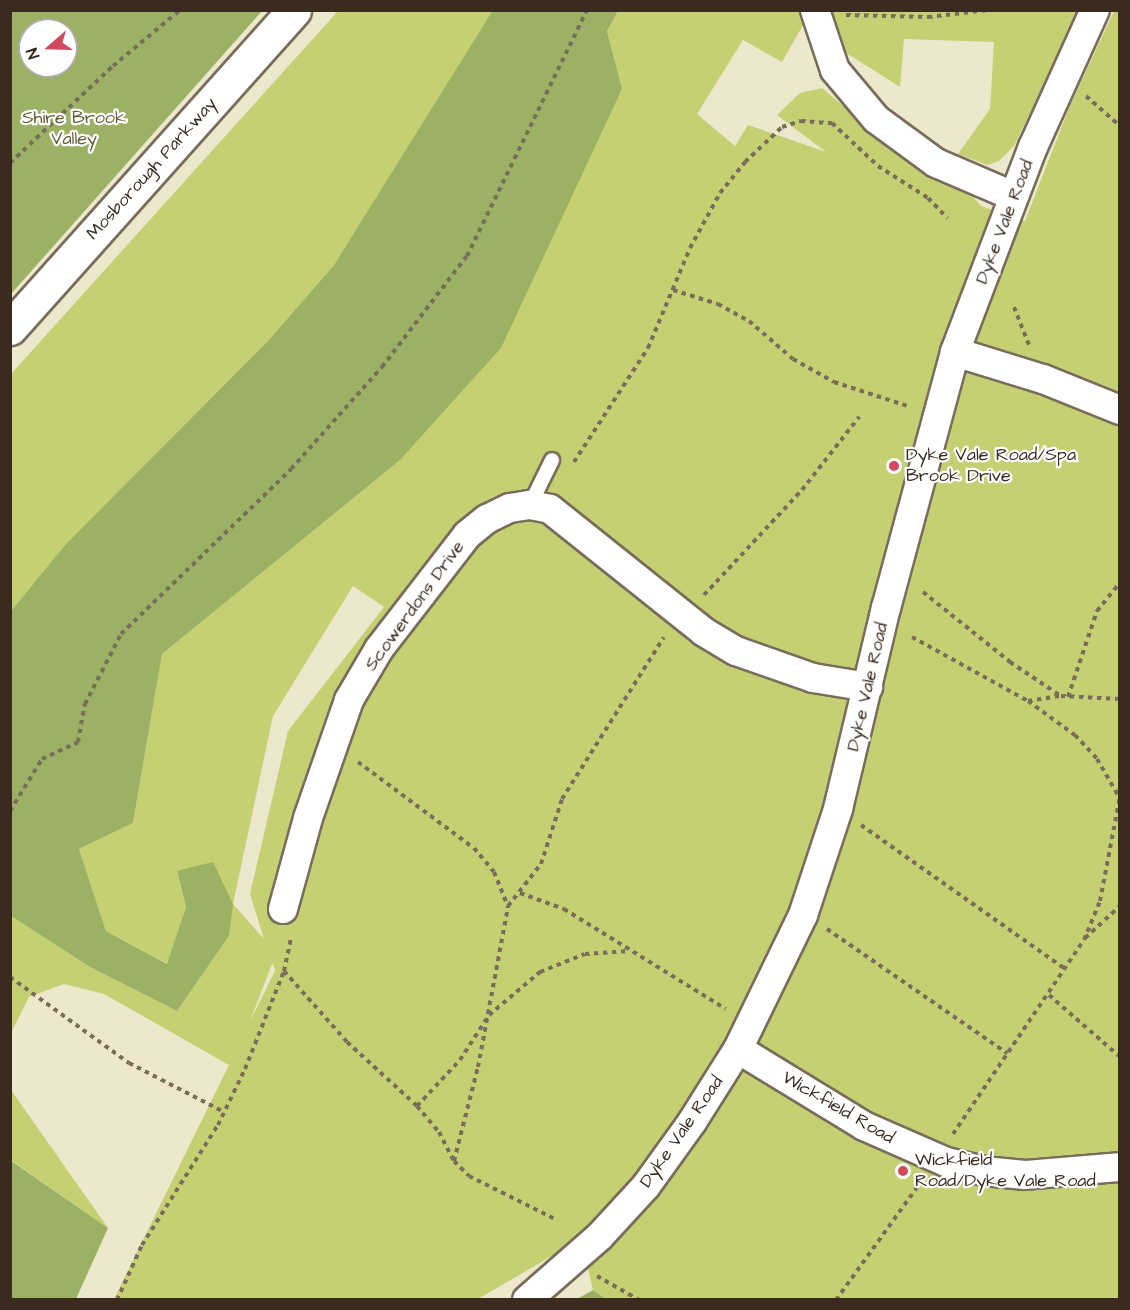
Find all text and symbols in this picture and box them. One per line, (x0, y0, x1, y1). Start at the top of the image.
north arrow (18, 18, 78, 78)
text: N (21, 45, 45, 62)
street label: Mosborough Parkway (82, 93, 222, 245)
park label: Shire Brook Valley (22, 108, 126, 150)
street label: Dyke Vale Road (971, 157, 1039, 287)
place label: Dyke Vale Road/Spa Brook Drive (906, 445, 1076, 488)
marker: Dyke Vale Road/Spa Brook Drive (887, 459, 901, 473)
street label: Scowerdons Drive (361, 537, 469, 675)
street label: Dyke Vale Road (843, 621, 893, 753)
street label: Wickfield Road (778, 1067, 898, 1149)
street label: Dyke Vale Road (636, 1072, 728, 1192)
place label: Wickfield Road/Dyke Vale Road (915, 1150, 1096, 1192)
marker: Wickfield Road/Dyke Vale Road (896, 1164, 910, 1178)

